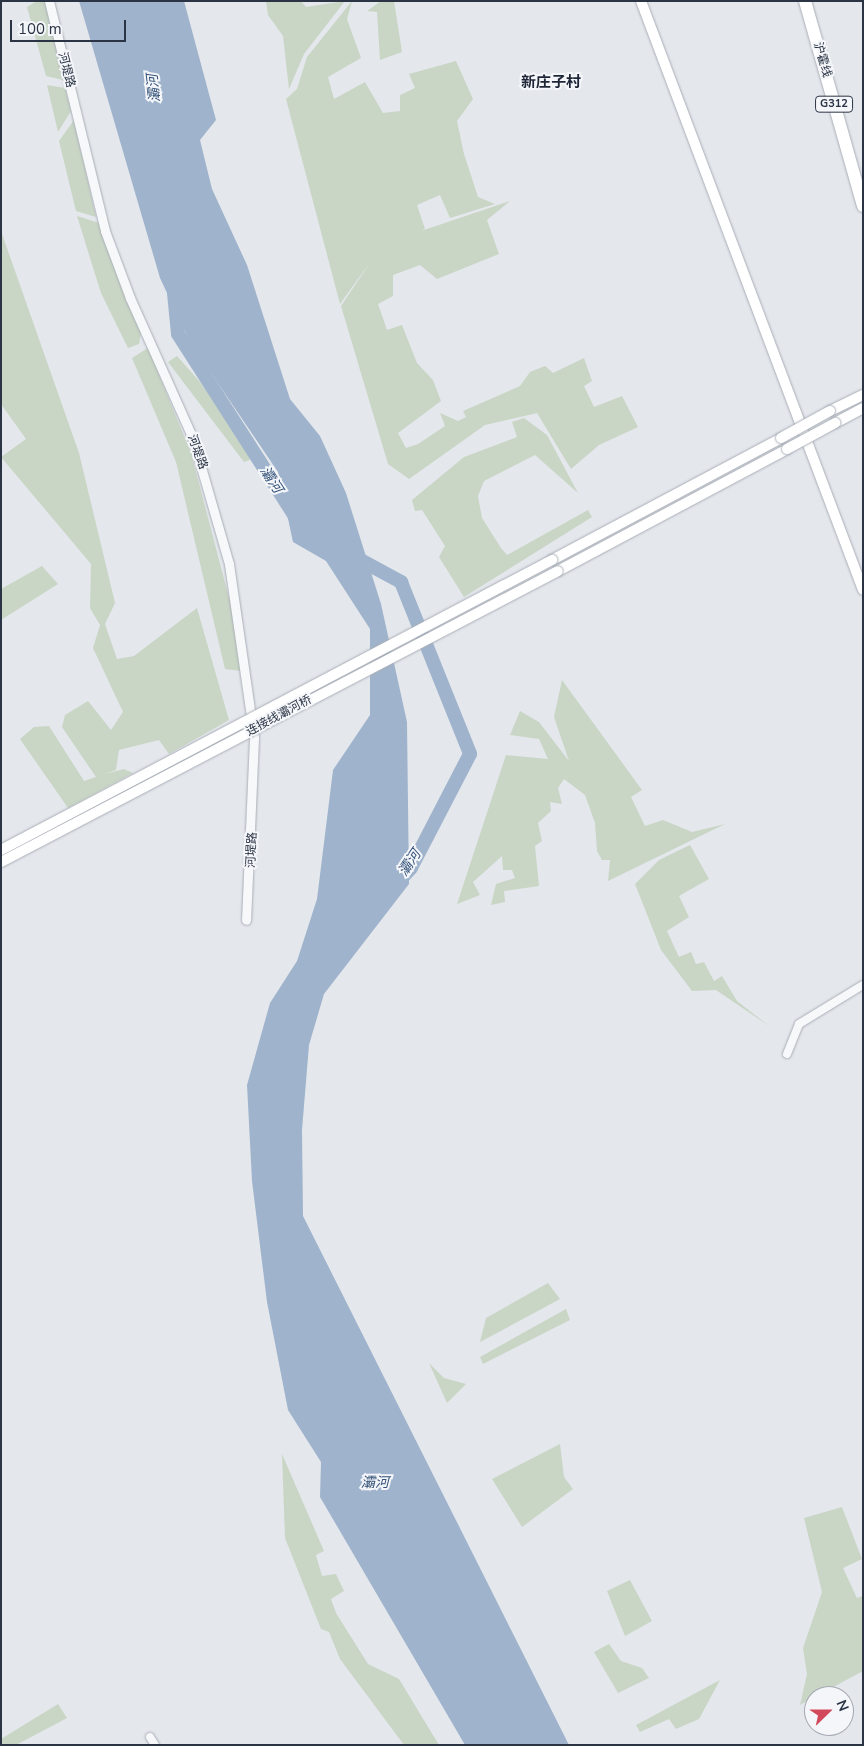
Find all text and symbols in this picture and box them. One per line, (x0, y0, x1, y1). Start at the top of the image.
scale bar (12, 10, 129, 42)
text: 100 m (18, 19, 62, 39)
street label: 沪霍线 (810, 41, 834, 79)
street label: 河堤路 (55, 51, 77, 89)
water label: 灞河 (144, 73, 164, 103)
district label: 新庄子村 (521, 74, 581, 92)
road number: G312 (814, 96, 854, 112)
street label: 河堤路 (184, 433, 210, 471)
water label: 灞河 (256, 464, 286, 496)
street label: 连接线灞河桥 (244, 693, 314, 739)
street label: 河堤路 (244, 832, 260, 868)
water label: 灞河 (395, 847, 425, 879)
water label: 灞河 (361, 1475, 389, 1491)
north arrow (804, 1686, 854, 1736)
text: N (832, 1697, 853, 1714)

